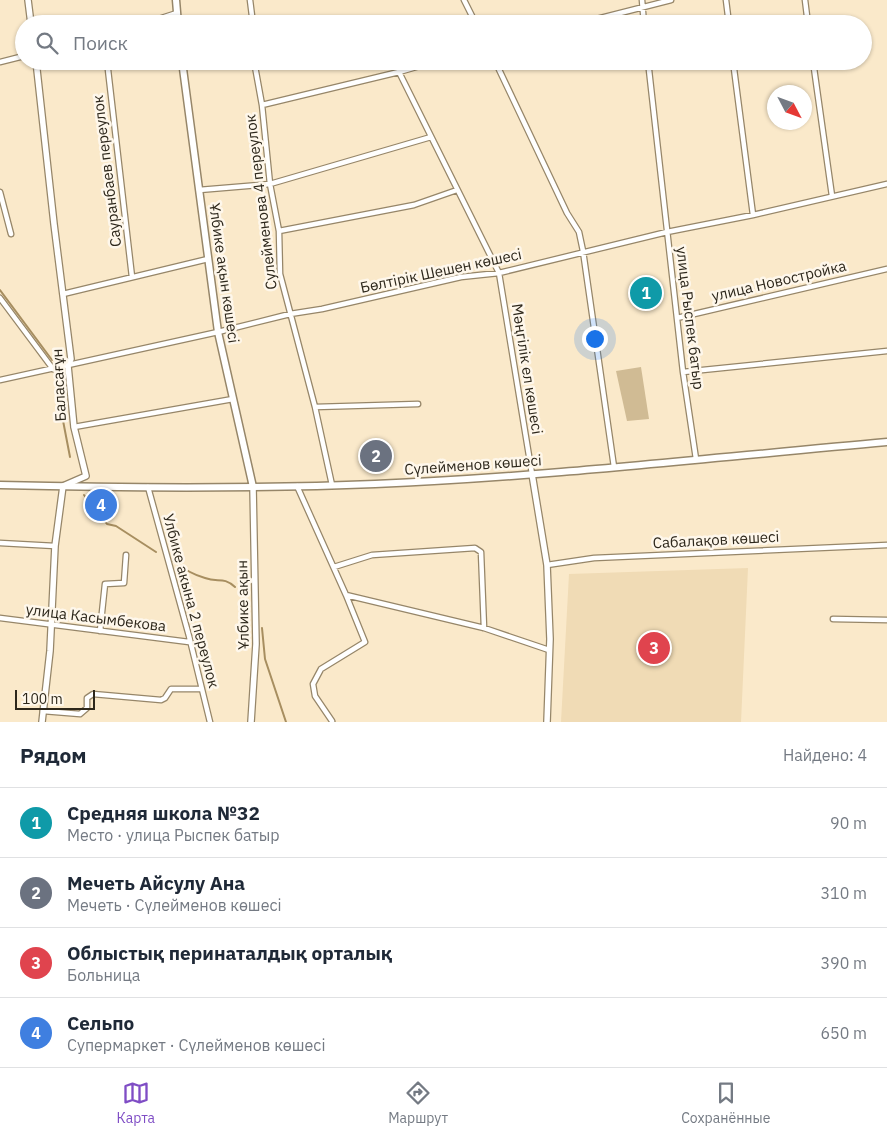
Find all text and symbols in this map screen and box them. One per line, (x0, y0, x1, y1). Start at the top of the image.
search box (15, 15, 872, 70)
icon: search (33, 29, 61, 57)
text: Поиск (73, 31, 128, 55)
north arrow (767, 85, 812, 130)
street label: Сауранбаев переулок (88, 94, 125, 248)
street label: Сулейменова 4 переулок (240, 113, 281, 291)
street label: Ұлбике ақын көшесі (205, 202, 244, 344)
street label: Бөлтірік Шешен көшесі (358, 244, 523, 297)
street label: улица Рыспек батыр (672, 245, 709, 391)
street label: улица Новостройка (710, 256, 848, 305)
pin: 1 (630, 274, 662, 312)
street label: Мәңгілік ел көшесі (508, 302, 547, 436)
your location (582, 326, 608, 352)
street label: Баласағұн (47, 348, 70, 422)
pin: 2 (360, 437, 392, 475)
street label: Сүлейменов көшесі (404, 450, 542, 479)
pin: 4 (85, 486, 117, 524)
street label: Улбике акына 2 переулок (159, 512, 224, 690)
street label: Сабалақов көшесі (652, 527, 780, 552)
street label: Ұлбике ақын (232, 560, 253, 650)
street label: улица Касымбекова (25, 599, 167, 636)
pin: 3 (638, 629, 670, 667)
scale bar (15, 687, 95, 710)
text: 100 m (22, 690, 63, 708)
text: Рядом (20, 741, 87, 769)
text: Найдено: 4 (783, 745, 867, 765)
text: Средняя школа №32 (67, 801, 260, 825)
text: 1 (31, 813, 41, 833)
text: 90 m (830, 813, 867, 833)
text: Место · улица Рыспек батыр (67, 825, 280, 845)
text: Мечеть Айсулу Ана (67, 871, 245, 895)
text: 2 (31, 883, 41, 903)
text: 310 m (820, 883, 867, 903)
text: Мечеть · Сүлейменов көшесі (67, 895, 281, 915)
text: Облыстық перинаталдық орталық (67, 941, 392, 965)
text: 3 (31, 953, 41, 973)
text: 390 m (820, 953, 867, 973)
text: Больница (67, 965, 140, 985)
text: Сельпо (67, 1011, 134, 1035)
text: 4 (31, 1023, 41, 1043)
text: 650 m (820, 1023, 867, 1043)
text: Супермаркет · Сүлейменов көшесі (67, 1035, 325, 1055)
tab: Карта (117, 1079, 155, 1127)
tab: Маршрут (388, 1079, 448, 1127)
tab: Сохранённые (681, 1079, 770, 1127)

